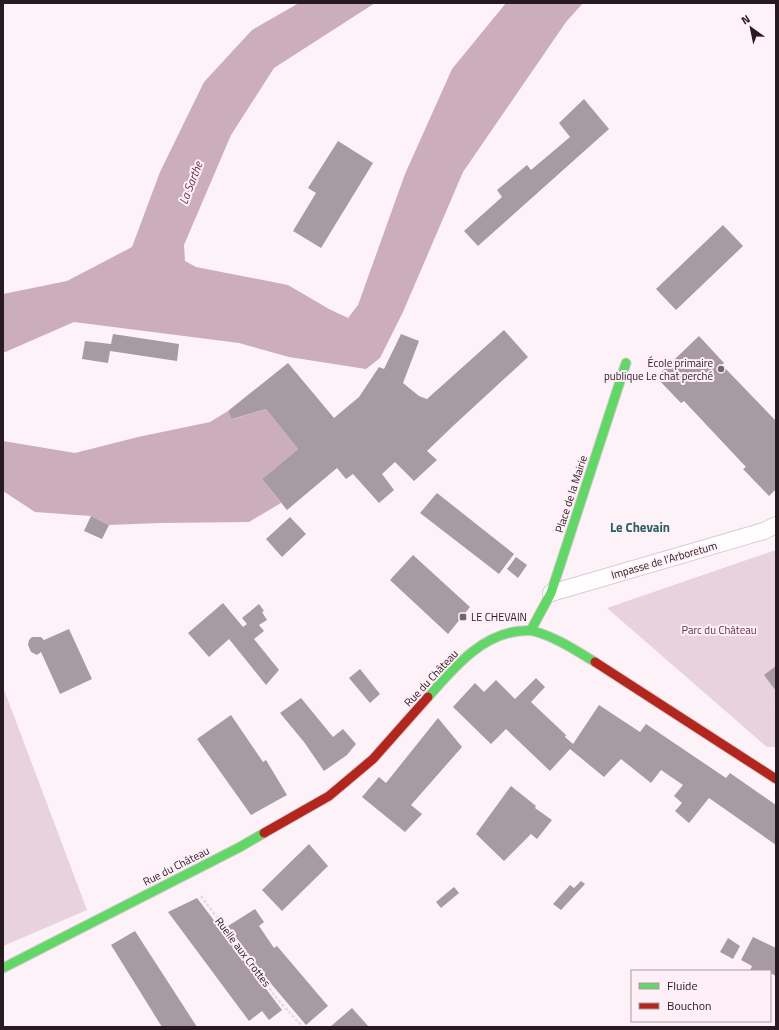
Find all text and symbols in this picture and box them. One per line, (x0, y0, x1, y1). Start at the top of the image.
north arrow (731, 8, 771, 48)
text: N (738, 11, 753, 28)
water label: La Sarthe (174, 157, 208, 207)
place label: École primaire publique Le chat perché (604, 355, 713, 384)
marker: École primaire publique Le chat perché (716, 364, 726, 374)
street label: Place de la Mairie (551, 453, 591, 535)
district label: Le Chevain (610, 517, 670, 537)
street label: Impasse de l'Arboretum (609, 537, 719, 583)
place label: LE CHEVAIN (471, 609, 527, 625)
marker: LE CHEVAIN (458, 612, 468, 622)
park label: Parc du Château (681, 622, 757, 638)
street label: Rue du Château (400, 646, 462, 710)
street label: Rue du Château (140, 842, 212, 890)
street label: Ruelle aux Crottes (211, 914, 275, 990)
legend (631, 970, 771, 1022)
text: Fluide (667, 976, 698, 995)
text: Bouchon (667, 996, 712, 1015)

